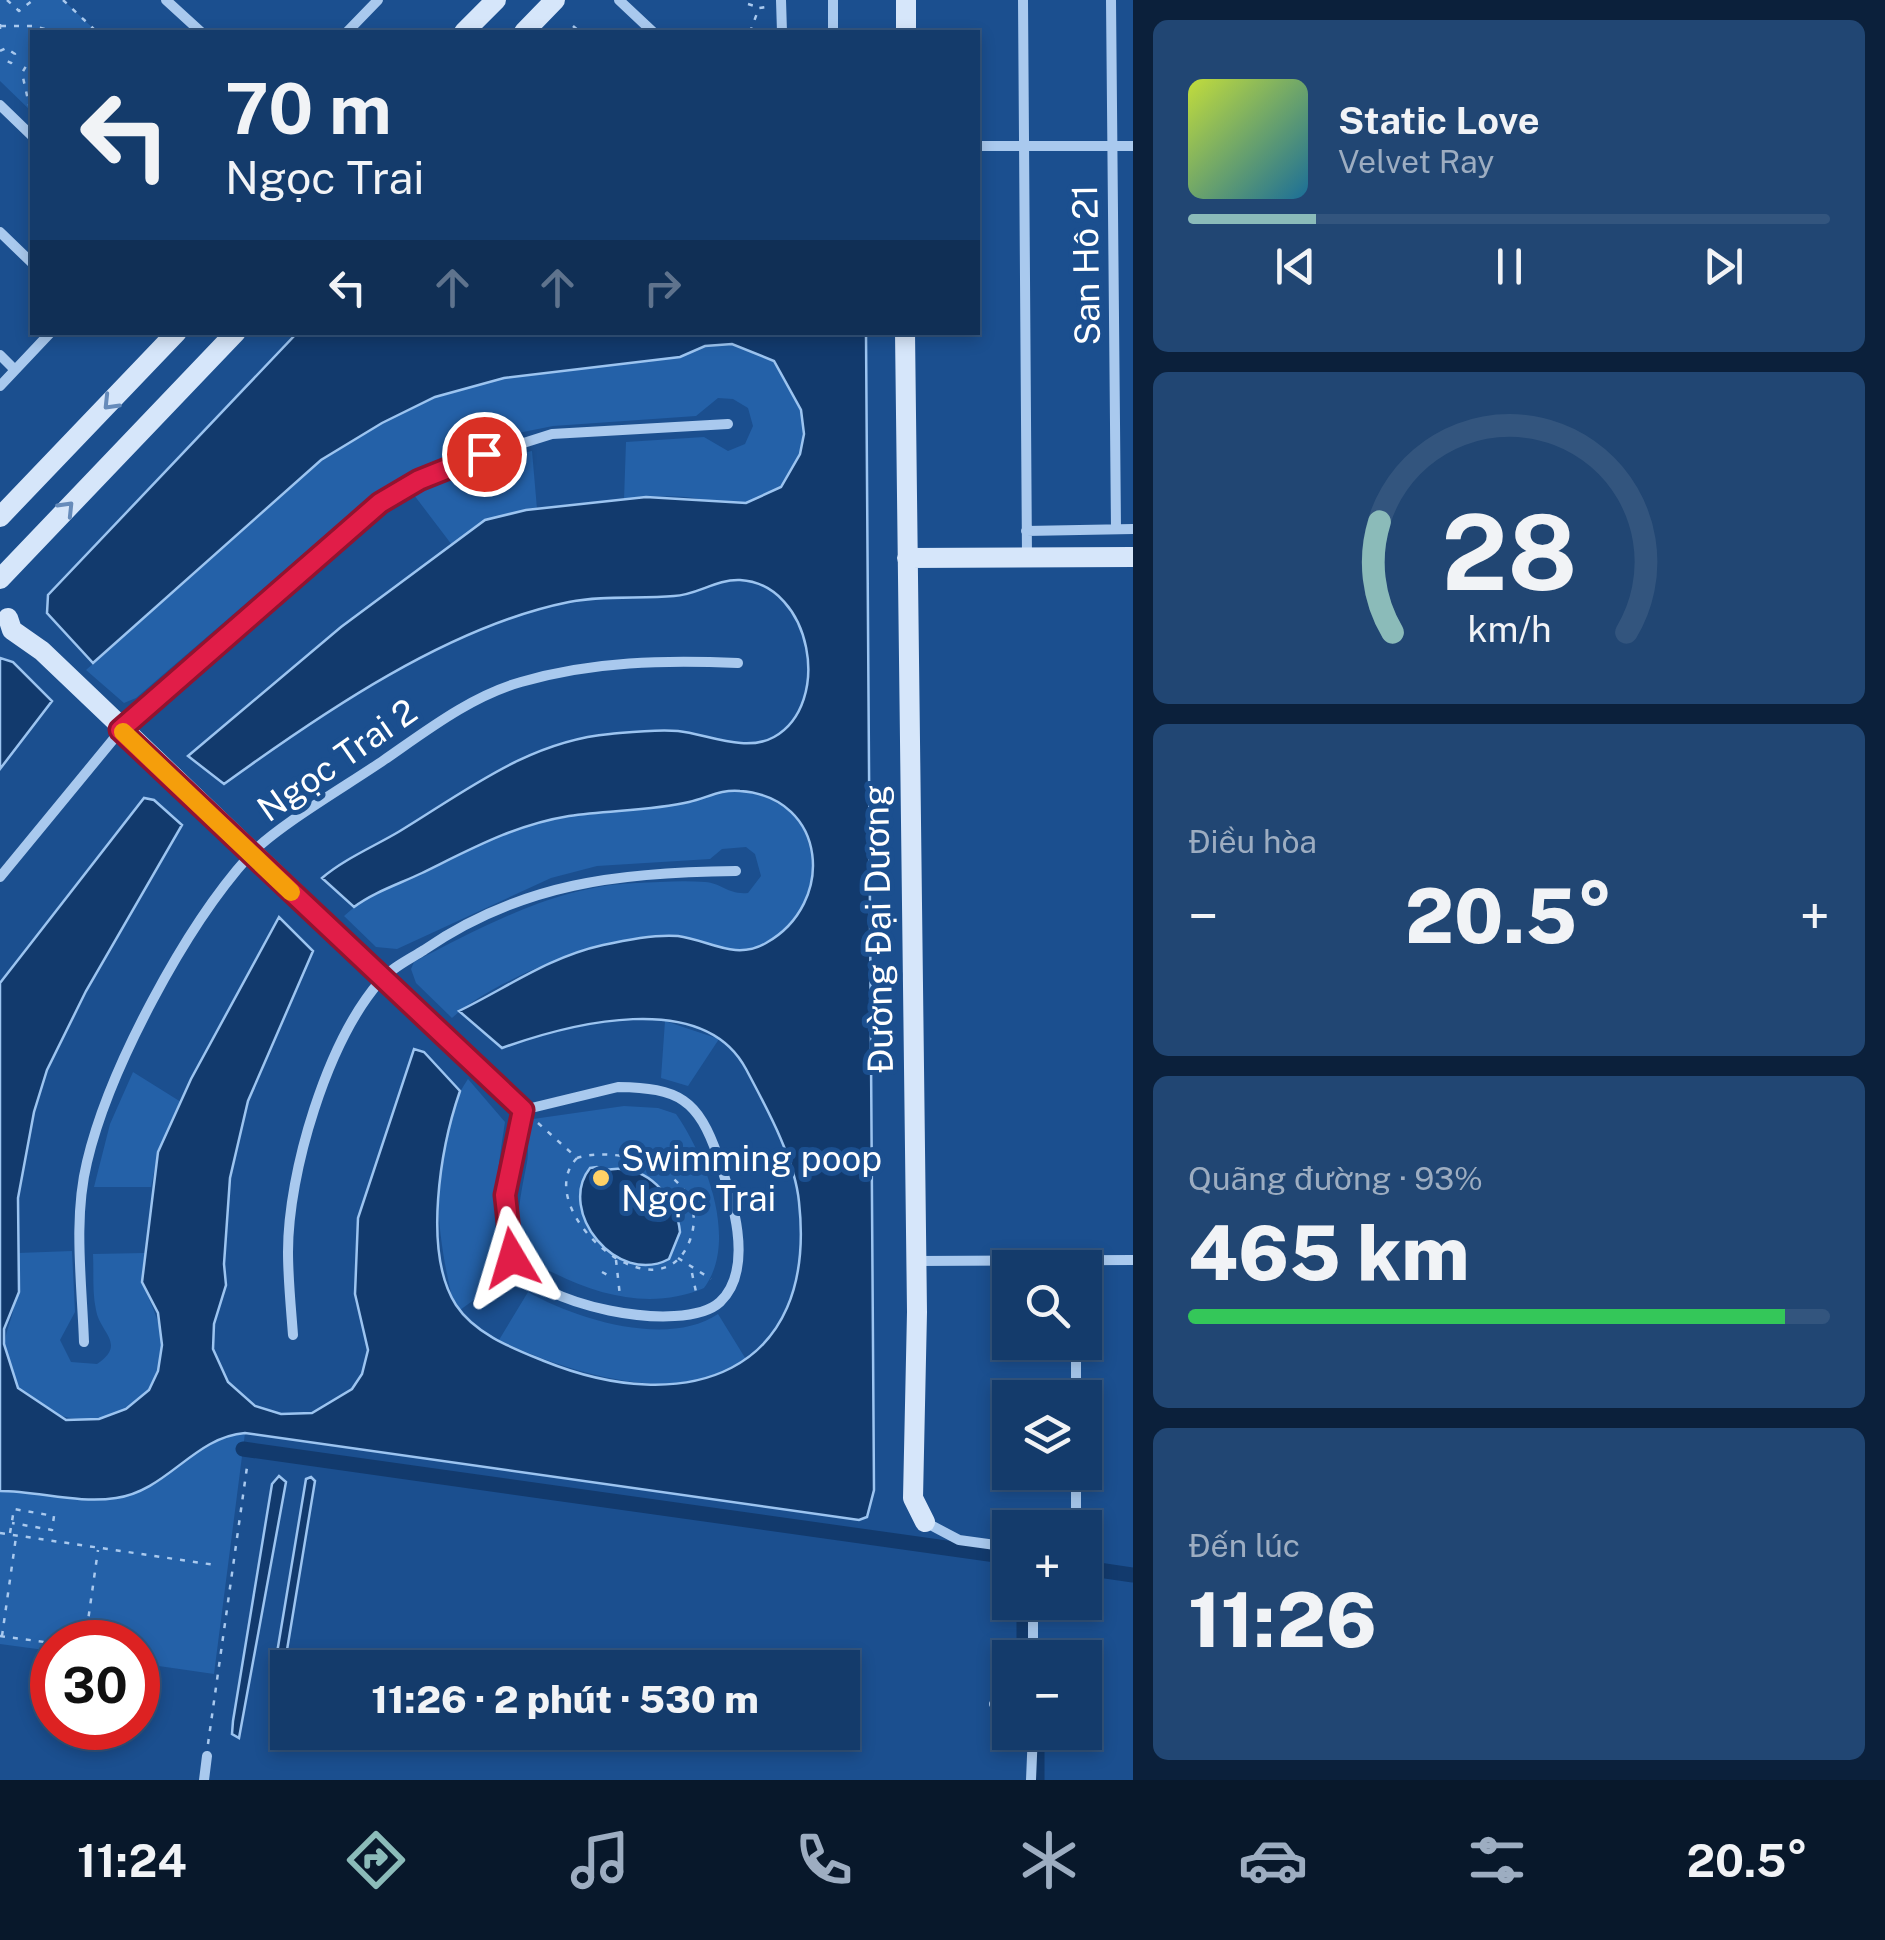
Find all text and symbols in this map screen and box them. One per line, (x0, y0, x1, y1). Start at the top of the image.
text: 70 m (225, 67, 392, 150)
icon: left (60, 70, 190, 200)
text: Static Love (1338, 98, 1540, 143)
text: Velvet Ray (1338, 143, 1494, 180)
text: Ngọc Trai (225, 151, 424, 204)
street label: San Hô 21 (1064, 184, 1108, 346)
icon: previous (1268, 239, 1323, 294)
icon: pause (1482, 239, 1537, 294)
icon: next (1696, 239, 1751, 294)
icon: left (320, 260, 375, 315)
icon: ahead (425, 260, 480, 315)
icon: ahead (530, 260, 585, 315)
icon: right (635, 260, 690, 315)
one-way arrow (104, 391, 122, 409)
pin (442, 412, 527, 497)
icon: arrive (457, 427, 512, 482)
text: 28 (1441, 491, 1577, 613)
one-way arrow (56, 502, 74, 520)
text: km/h (1467, 608, 1551, 650)
street label: Ngọc Trai 2 (250, 690, 424, 830)
street label: Đường Đại Dương (855, 784, 901, 1074)
text: Điều hòa (1188, 823, 1317, 860)
text: 20.5° (1405, 872, 1613, 960)
text: − (1188, 884, 1219, 948)
text: + (1800, 884, 1830, 948)
place label: Swimming poop Ngọc Trai (621, 1138, 882, 1219)
text: Quãng đường · 93% (1188, 1160, 1483, 1197)
marker: Swimming poop Ngọc Trai (590, 1167, 612, 1189)
position arrow (460, 1206, 564, 1310)
text: 465 km (1188, 1209, 1469, 1297)
map controls (992, 1250, 1102, 1750)
button: search (992, 1250, 1102, 1360)
button: layers (992, 1380, 1102, 1490)
button: + (992, 1510, 1102, 1620)
text: Đến lúc (1188, 1527, 1300, 1564)
text: 11:26 (1188, 1576, 1377, 1664)
speed limit sign: 30 (30, 1620, 160, 1750)
button: − (992, 1640, 1102, 1750)
text: 11:26 · 2 phút · 530 m (371, 1677, 759, 1722)
icon: directions (341, 1825, 411, 1895)
icon: music (565, 1825, 635, 1895)
icon: phone (789, 1825, 859, 1895)
icon: climate (1014, 1825, 1084, 1895)
icon: car (1238, 1825, 1308, 1895)
icon: filters (1462, 1825, 1532, 1895)
text: 11:24 (77, 1834, 187, 1887)
text: 20.5° (1686, 1834, 1808, 1887)

